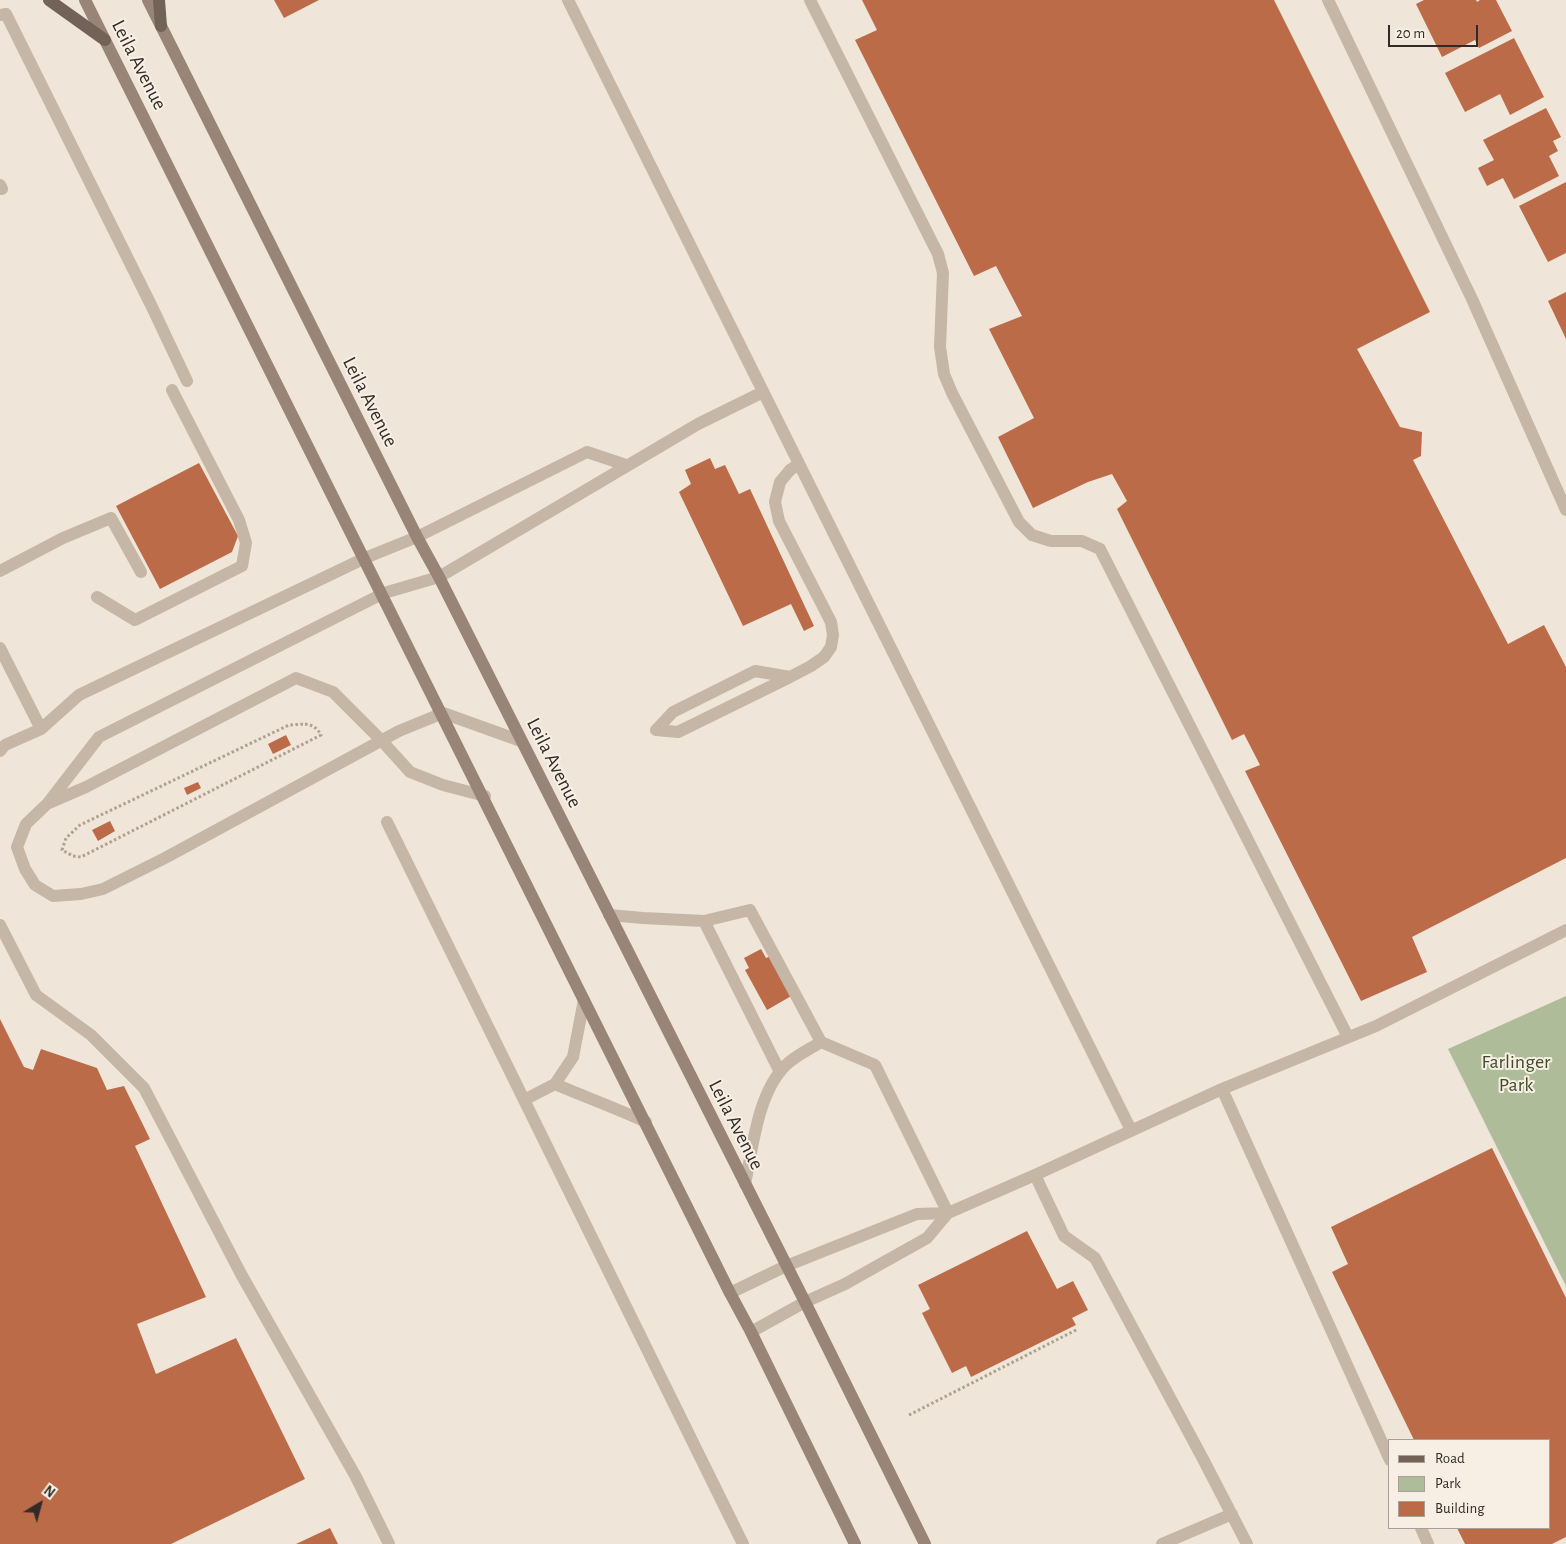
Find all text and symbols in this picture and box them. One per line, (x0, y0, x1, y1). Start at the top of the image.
scale bar (1391, 15, 1481, 47)
street label: Leila Avenue (106, 16, 172, 114)
text: 20 m (1396, 26, 1425, 41)
street label: Leila Avenue (337, 353, 403, 451)
street label: Leila Avenue (521, 714, 587, 812)
park label: Farlinger Park (1481, 1050, 1551, 1097)
street label: Leila Avenue (703, 1076, 769, 1174)
legend (1388, 1439, 1551, 1529)
text: Road (1435, 1451, 1465, 1466)
text: Park (1435, 1476, 1461, 1491)
north arrow (15, 1479, 65, 1529)
text: N (41, 1483, 57, 1501)
text: Building (1435, 1501, 1485, 1516)

